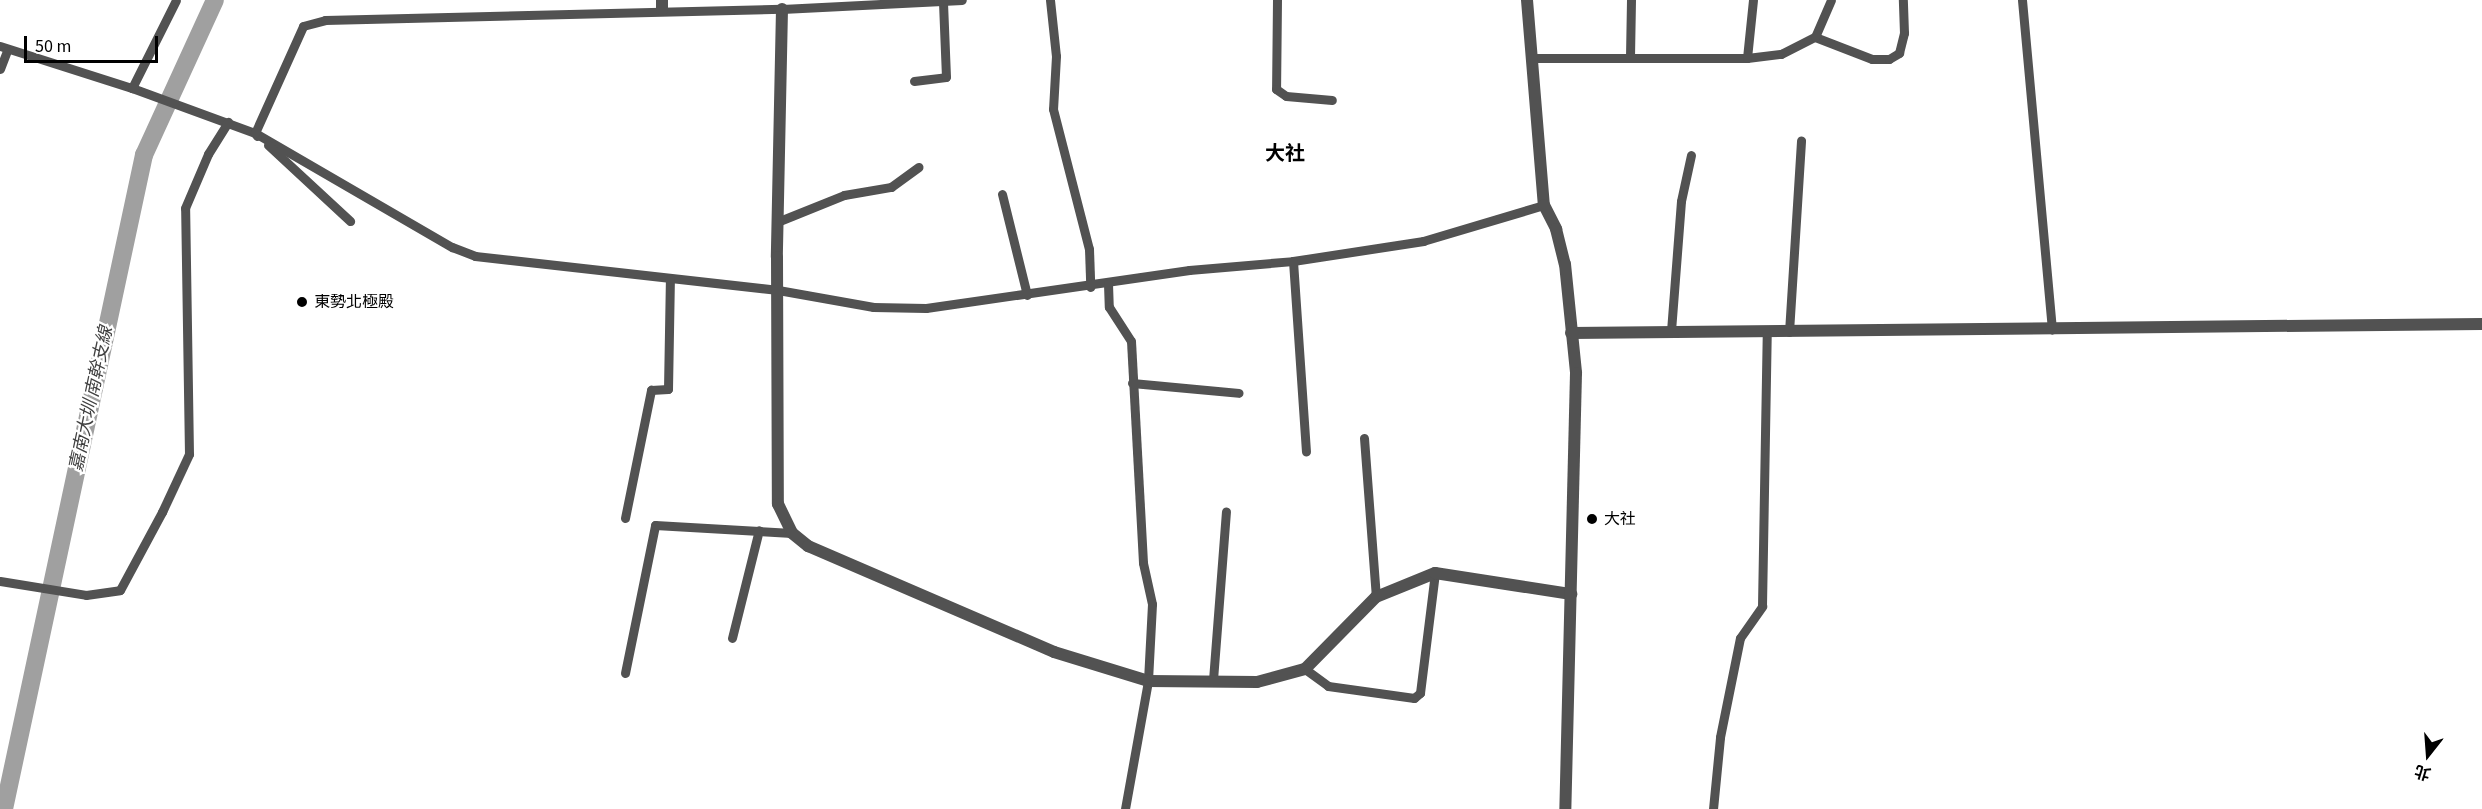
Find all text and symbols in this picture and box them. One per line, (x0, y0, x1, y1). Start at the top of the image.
scale bar (27, 24, 160, 62)
text: 50 m (35, 34, 71, 59)
district label: 大社 (1265, 142, 1305, 166)
place label: 東勢北極殿 (314, 292, 394, 312)
marker: 東勢北極殿 (295, 295, 309, 309)
water label: 嘉南大圳 南幹支線 (66, 325, 118, 473)
place label: 大社 (1604, 509, 1636, 529)
marker: 大社 (1585, 512, 1599, 526)
north arrow (2398, 725, 2458, 785)
text: 北 (2412, 759, 2434, 785)

